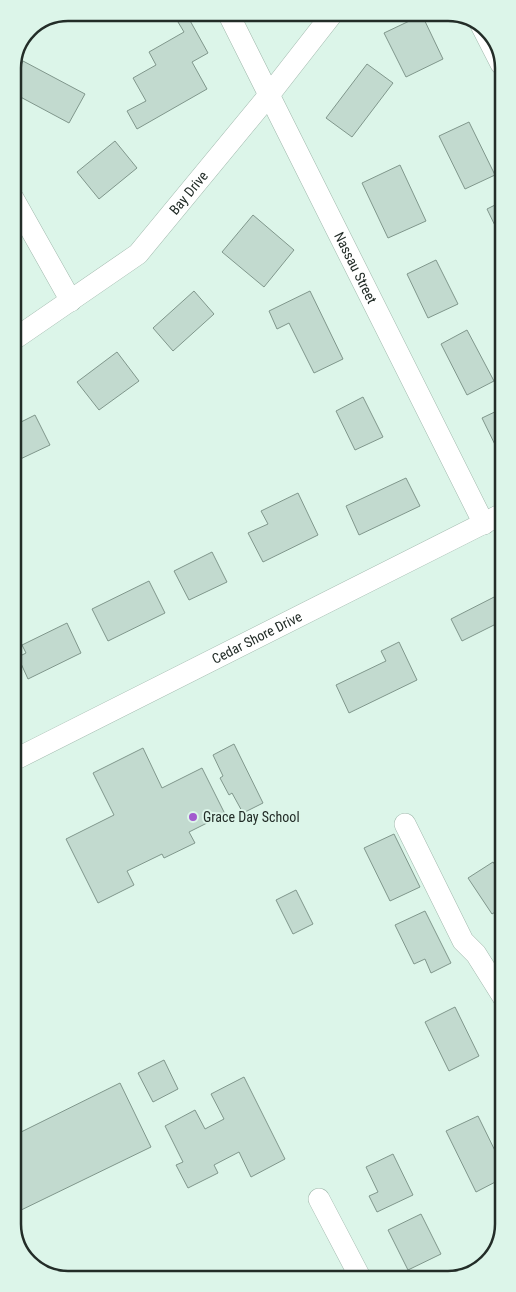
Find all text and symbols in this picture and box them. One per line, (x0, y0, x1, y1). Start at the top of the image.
street label: Bay Drive (166, 168, 211, 218)
street label: Nassau Street (331, 229, 380, 306)
street label: Cedar Shore Drive (209, 608, 305, 667)
place label: Grace Day School (203, 809, 300, 825)
marker: Grace Day School (187, 811, 199, 823)

